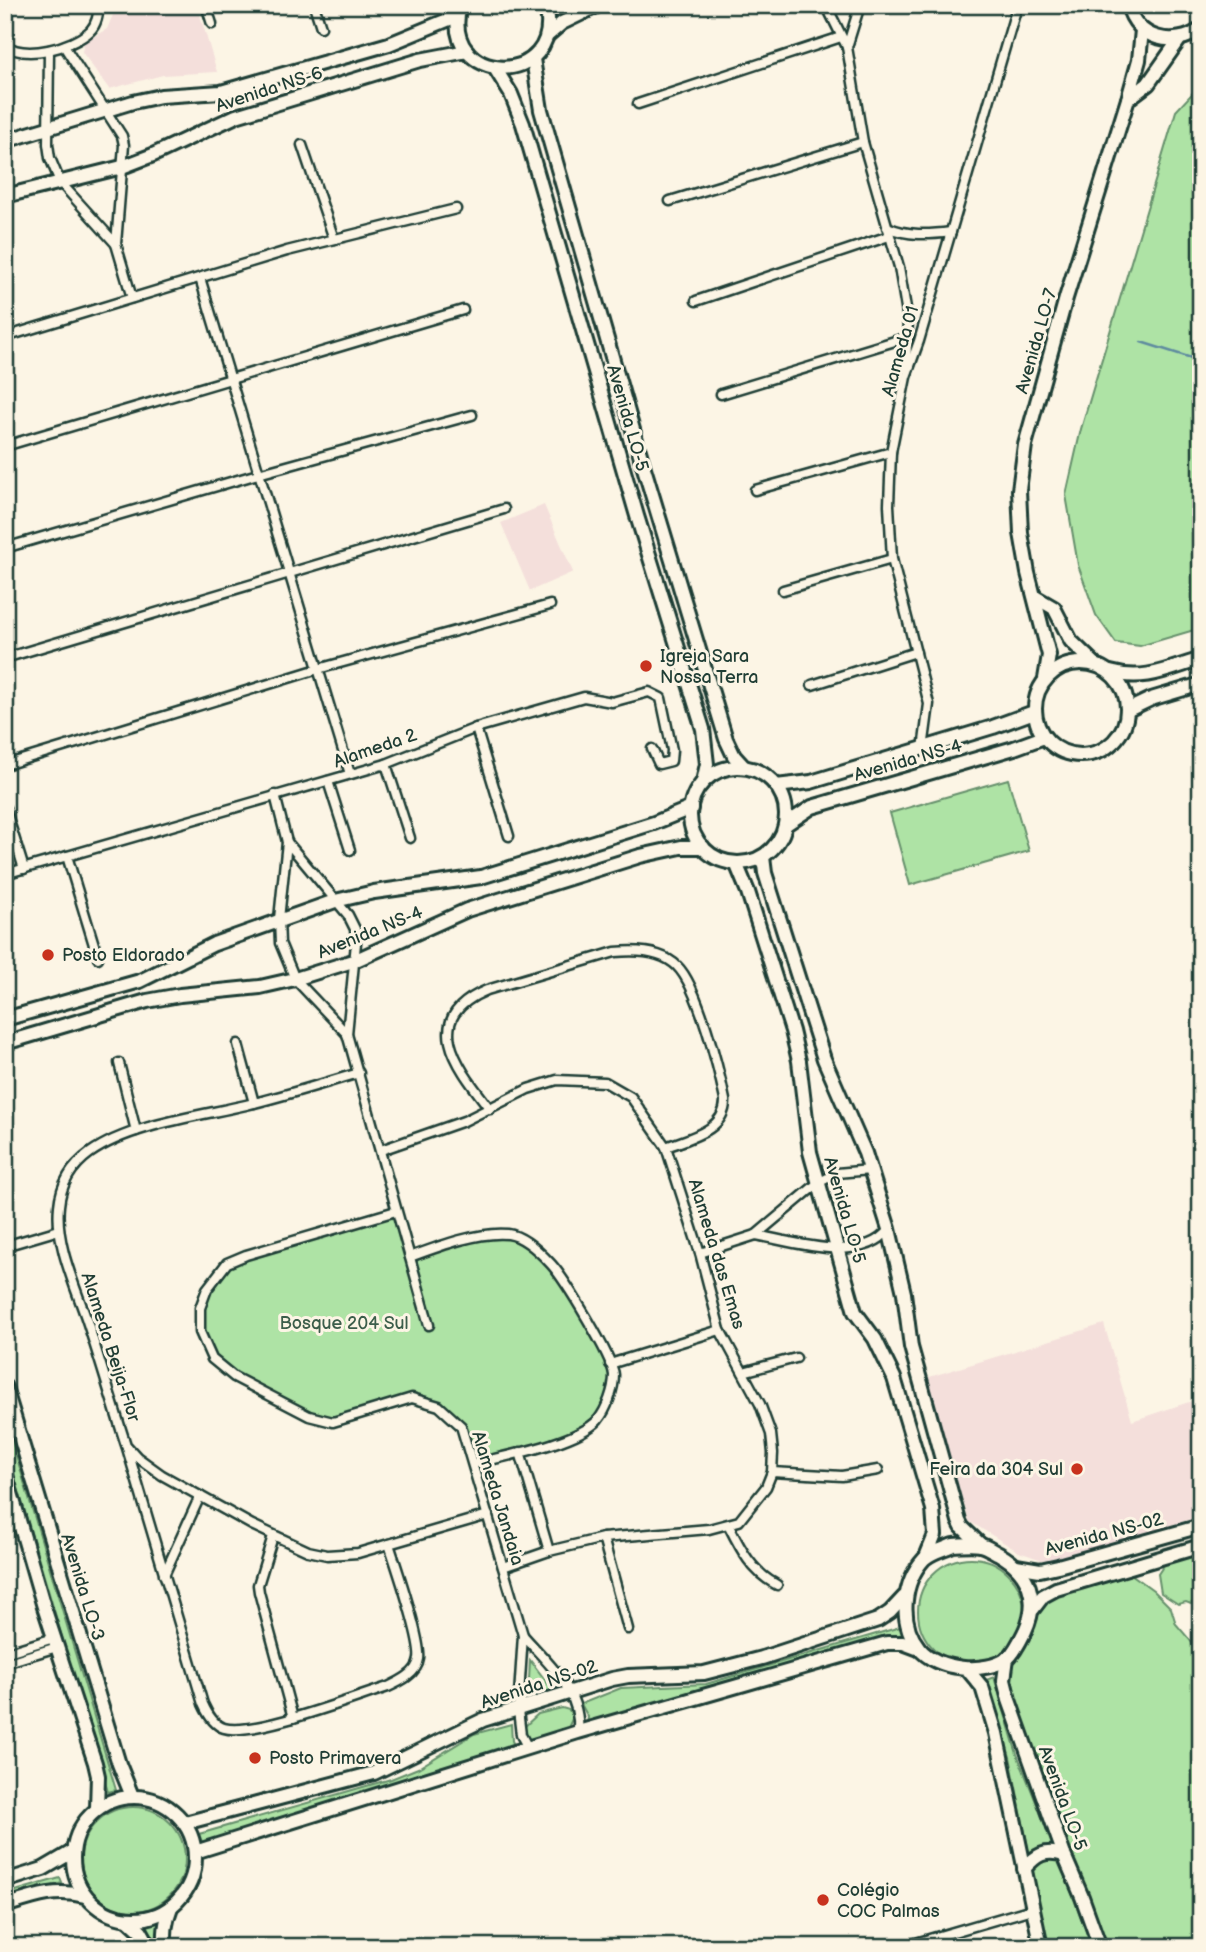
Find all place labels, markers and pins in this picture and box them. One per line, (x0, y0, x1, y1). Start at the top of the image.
place label: Igreja Sara Nossa Terra (660, 646, 759, 688)
marker: Igreja Sara Nossa Terra (638, 658, 654, 674)
place label: Posto Eldorado (62, 945, 185, 966)
marker: Posto Eldorado (40, 947, 56, 963)
place label: Feira da 304 Sul (929, 1459, 1063, 1480)
marker: Feira da 304 Sul (1069, 1461, 1085, 1477)
place label: Posto Primavera (269, 1748, 401, 1769)
marker: Posto Primavera (247, 1750, 263, 1766)
place label: Colégio COC Palmas (837, 1880, 940, 1922)
marker: Colégio COC Palmas (815, 1892, 831, 1908)

